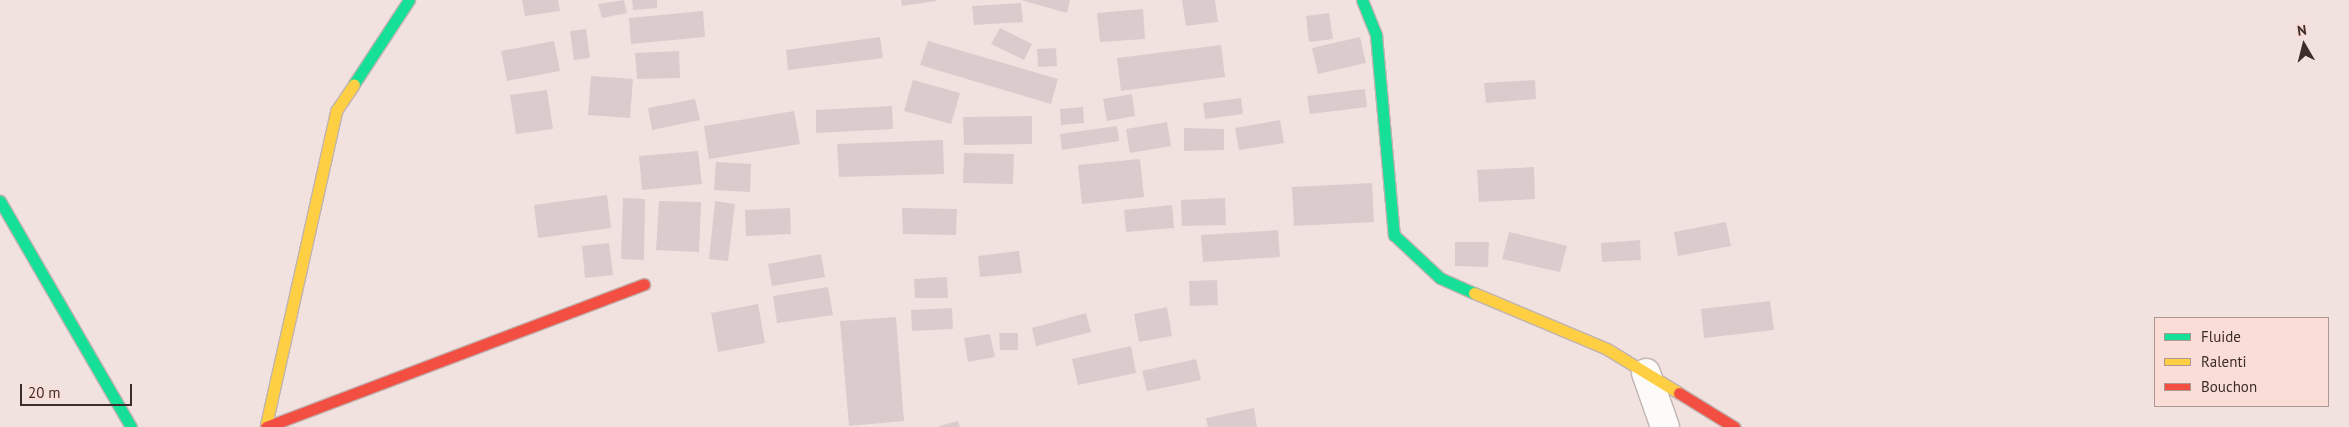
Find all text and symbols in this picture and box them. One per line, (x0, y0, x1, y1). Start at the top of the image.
north arrow (2279, 20, 2329, 70)
text: N (2296, 21, 2308, 40)
legend (2154, 317, 2329, 407)
text: Fluide (2201, 327, 2241, 346)
text: Ralenti (2201, 352, 2247, 371)
scale bar (22, 374, 135, 406)
text: Bouchon (2201, 377, 2257, 396)
text: 20 m (28, 383, 61, 402)

